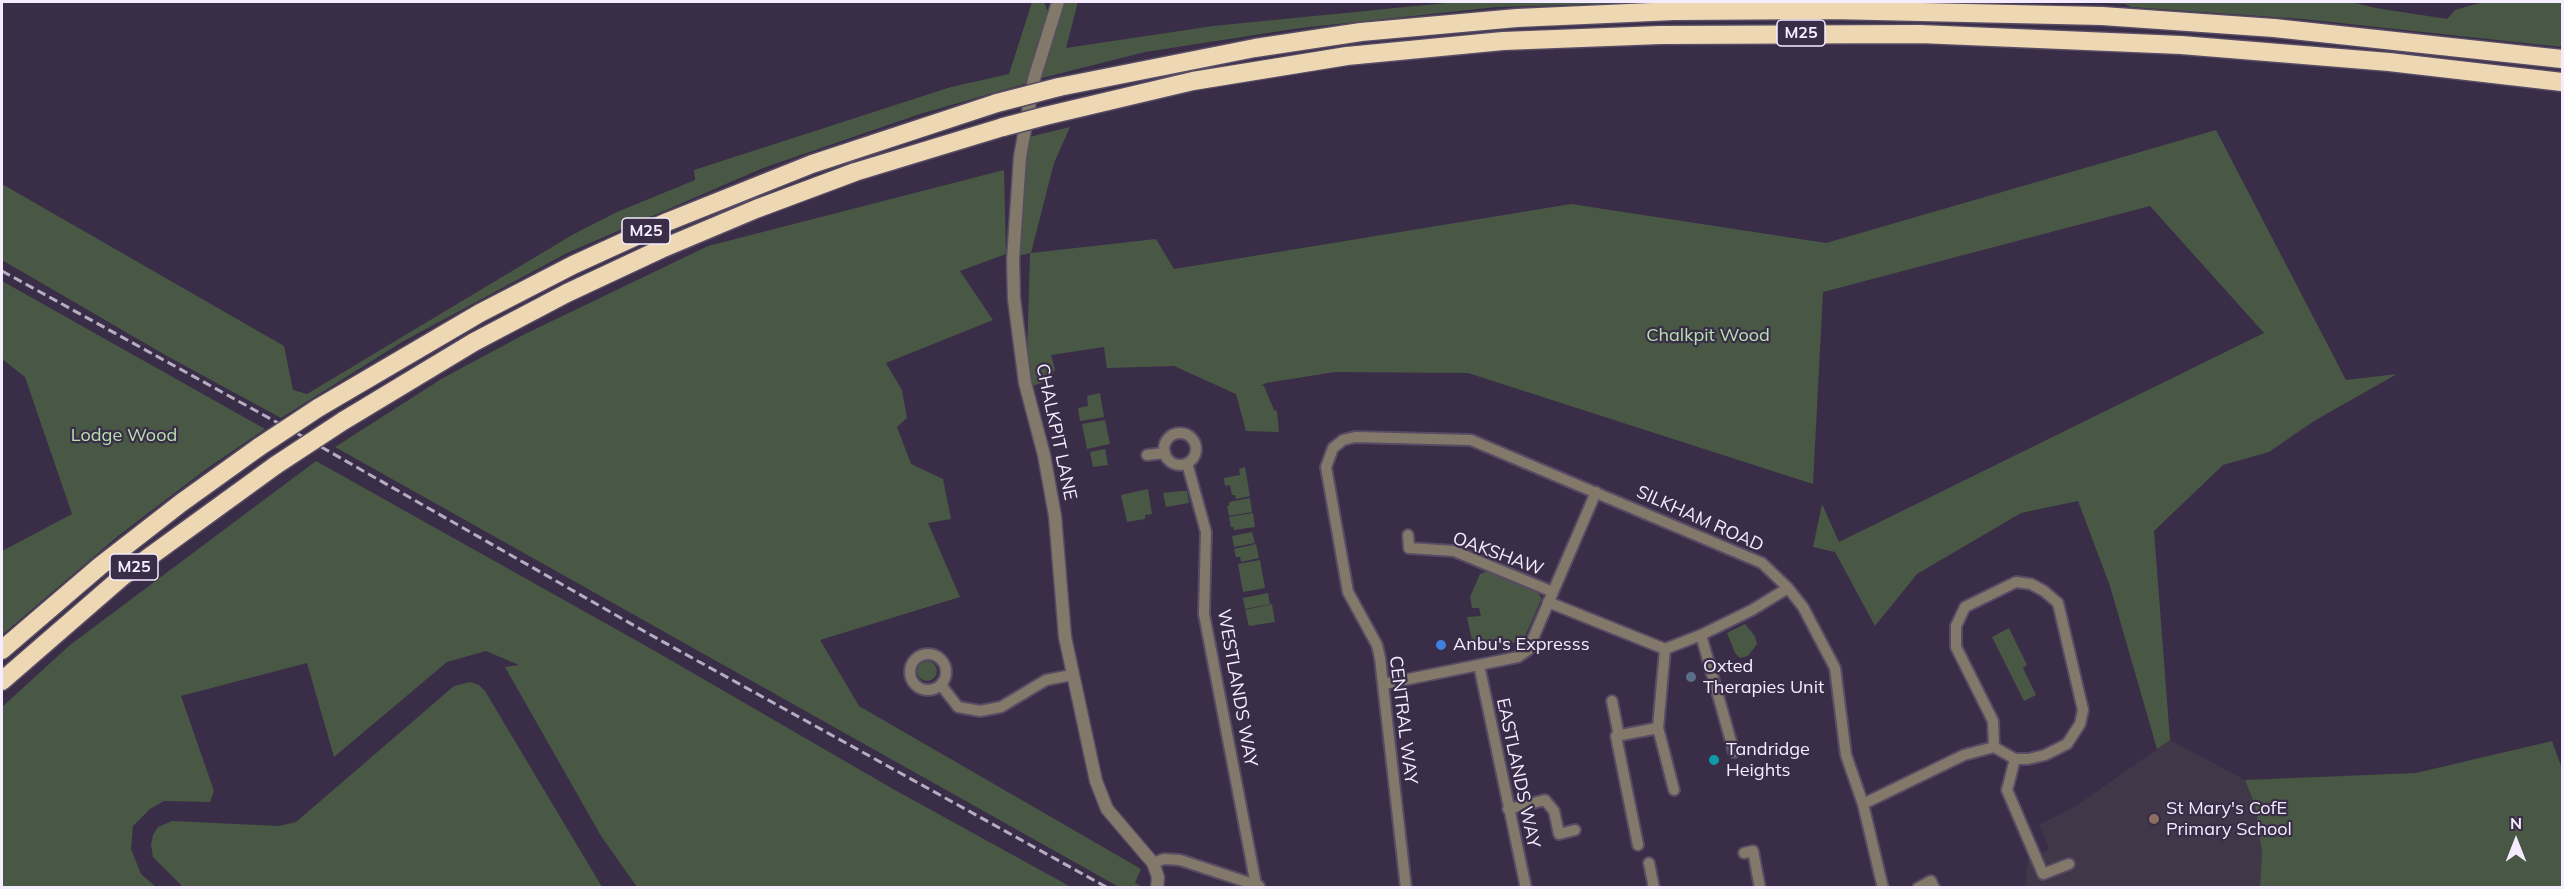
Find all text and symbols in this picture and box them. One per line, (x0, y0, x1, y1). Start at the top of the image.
road number: M25 (1777, 20, 1825, 46)
road number: M25 (622, 218, 670, 244)
park label: Chalkpit Wood (1646, 325, 1770, 347)
street label: CHALKPIT LANE (1031, 362, 1081, 502)
park label: Lodge Wood (71, 425, 177, 447)
street label: SILKHAM ROAD (1633, 481, 1767, 557)
street label: OAKSHAW (1450, 528, 1546, 580)
road number: M25 (110, 554, 158, 580)
street label: WESTLANDS WAY (1212, 607, 1262, 769)
place label: Anbu's Expresss (1453, 634, 1590, 656)
marker: Anbu's Expresss (1434, 638, 1448, 652)
street label: CENTRAL WAY (1384, 655, 1422, 785)
place label: Oxted Therapies Unit (1703, 656, 1824, 698)
marker: Oxted Therapies Unit (1684, 670, 1698, 684)
street label: EASTLANDS WAY (1492, 696, 1544, 850)
place label: Tandridge Heights (1726, 739, 1810, 782)
marker: Tandridge Heights (1707, 753, 1721, 767)
place label: St Mary's CofE Primary School (2166, 798, 2292, 840)
north arrow (2486, 811, 2546, 871)
marker: St Mary's CofE Primary School (2147, 812, 2161, 826)
text: N (2510, 813, 2522, 833)

